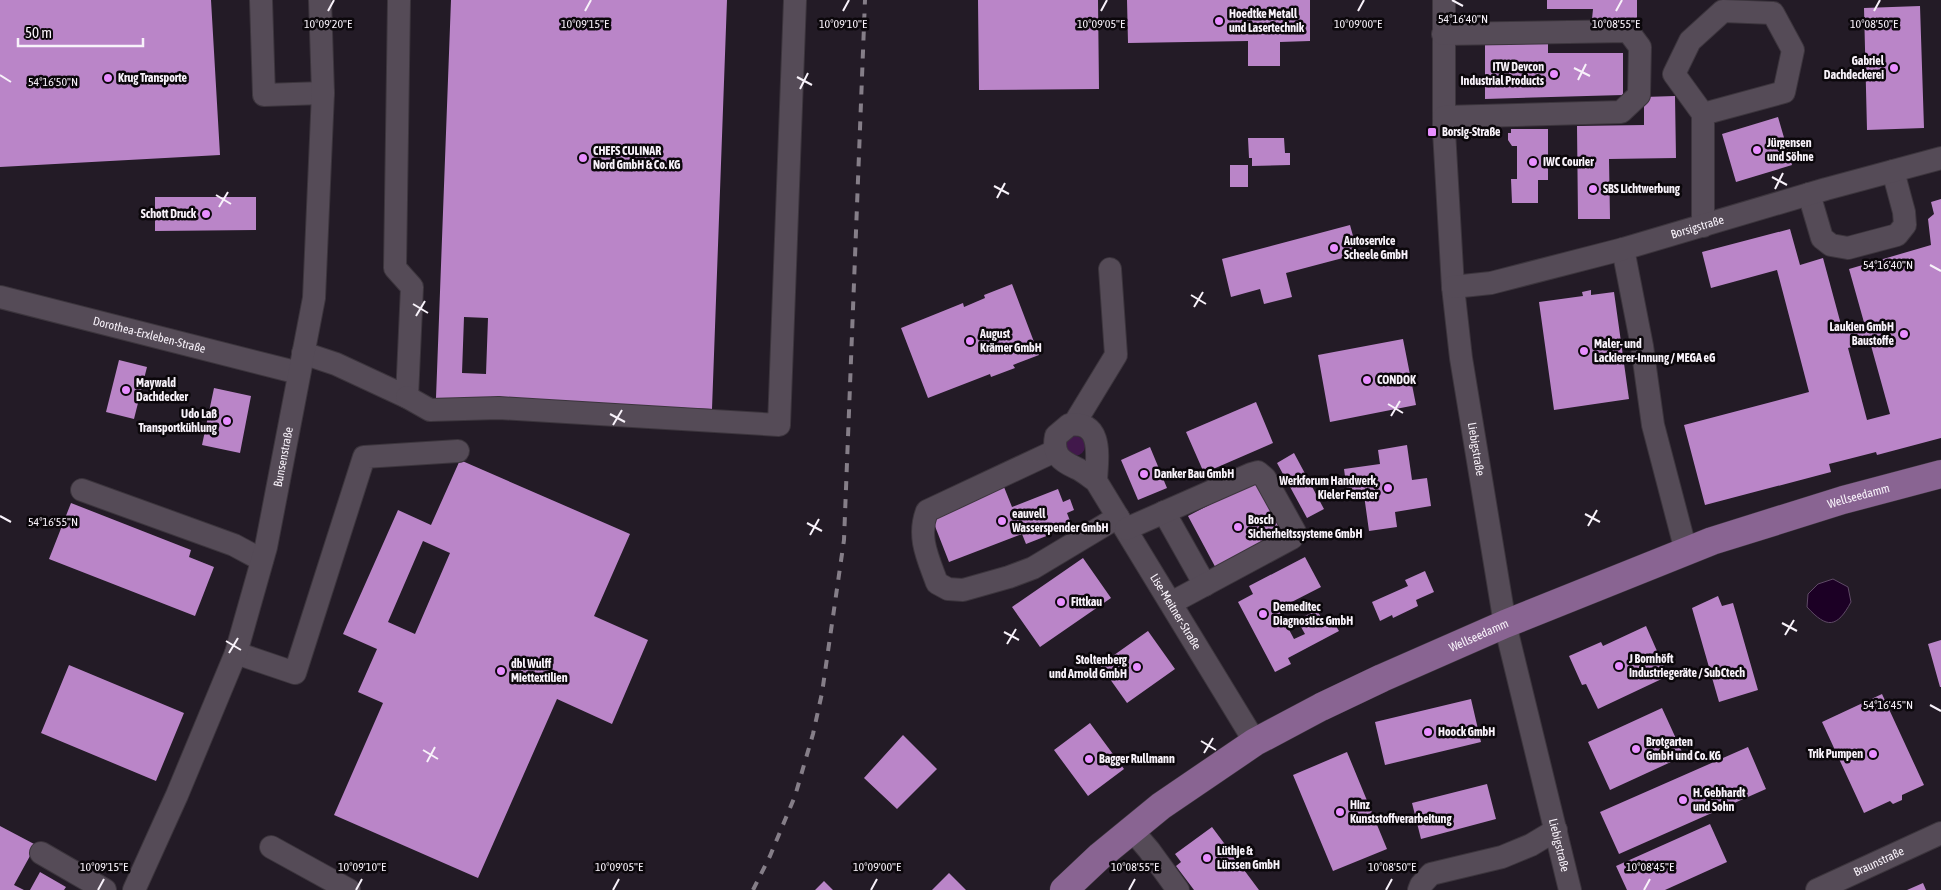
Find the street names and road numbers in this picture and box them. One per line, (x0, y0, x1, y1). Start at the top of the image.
street label: Borsigstraße (1669, 213, 1726, 242)
street label: Dorothea-Erxleben-Straße (92, 314, 207, 356)
street label: Liebigstraße (1465, 421, 1487, 477)
street label: Bunsenstraße (271, 426, 296, 488)
street label: Wellseedamm (1826, 481, 1891, 511)
street label: Lise-Meitner-Straße (1147, 571, 1204, 652)
street label: Wellseedamm (1447, 616, 1511, 655)
street label: Liebigstraße (1546, 817, 1572, 873)
street label: Braunstraße (1851, 844, 1906, 879)

